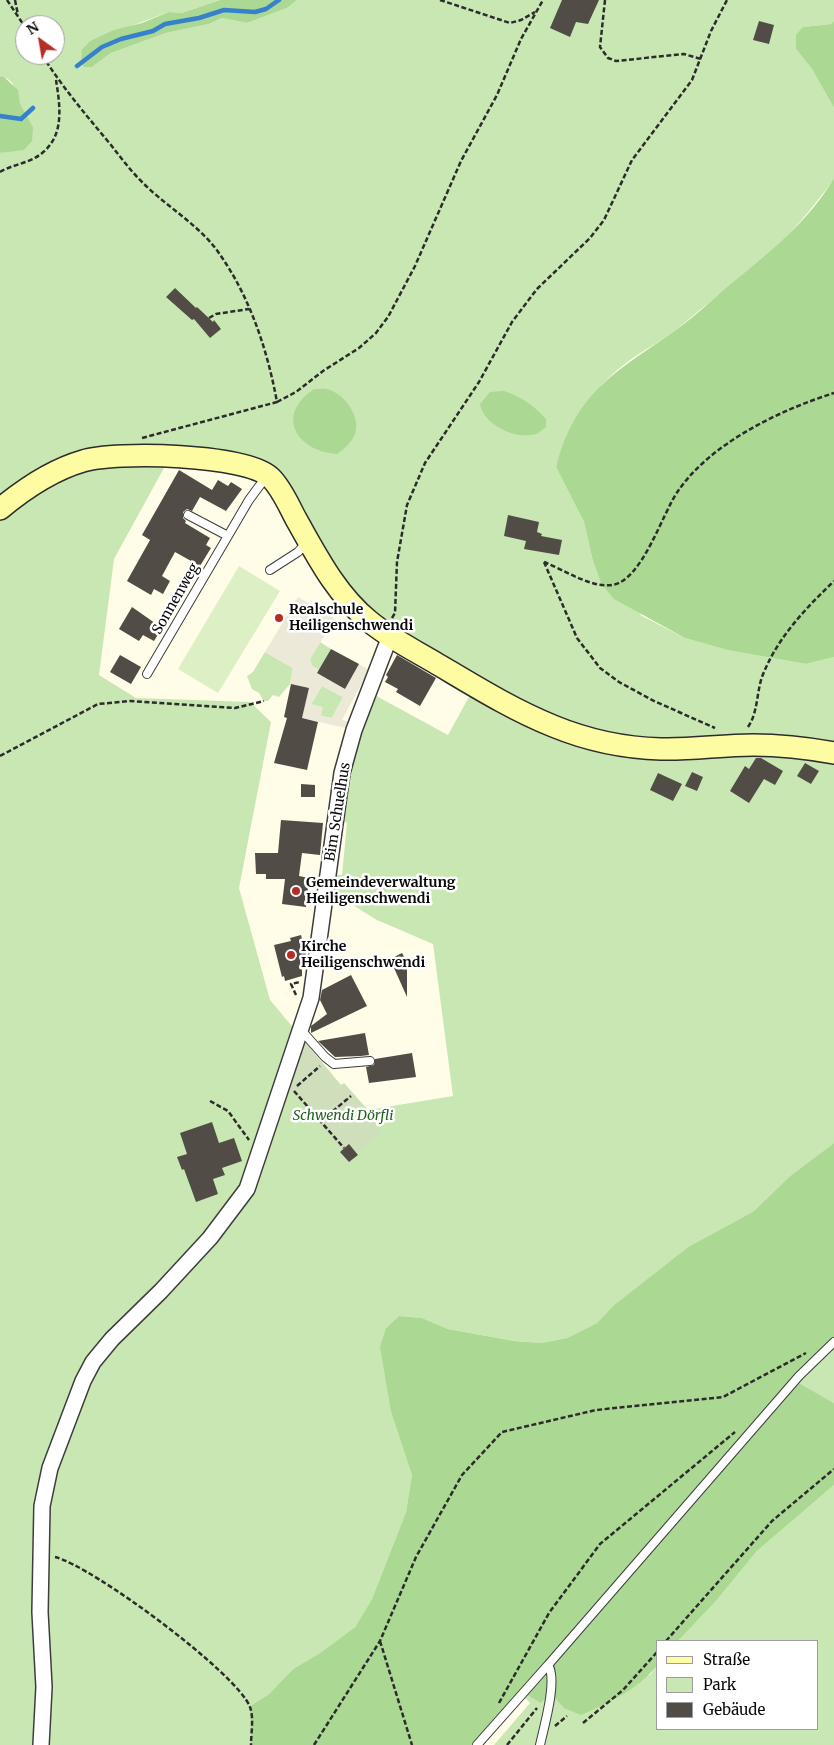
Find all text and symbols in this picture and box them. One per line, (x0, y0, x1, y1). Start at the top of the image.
north arrow (15, 15, 65, 65)
text: N (23, 18, 42, 39)
street label: Sonnenweg (149, 561, 203, 637)
place label: Realschule Heiligenschwendi (289, 602, 413, 634)
marker: Realschule Heiligenschwendi (273, 612, 285, 624)
street label: Bim Schuelhus (322, 761, 354, 863)
place label: Gemeindeverwaltung Heiligenschwendi (306, 875, 456, 908)
marker: Gemeindeverwaltung Heiligenschwendi (290, 885, 302, 897)
place label: Kirche Heiligenschwendi (301, 939, 425, 972)
marker: Kirche Heiligenschwendi (285, 949, 297, 961)
park label: Schwendi Dörfli (293, 1108, 393, 1124)
legend (656, 1640, 819, 1730)
text: Straße (703, 1650, 750, 1669)
text: Park (703, 1675, 736, 1694)
text: Gebäude (703, 1700, 765, 1719)

